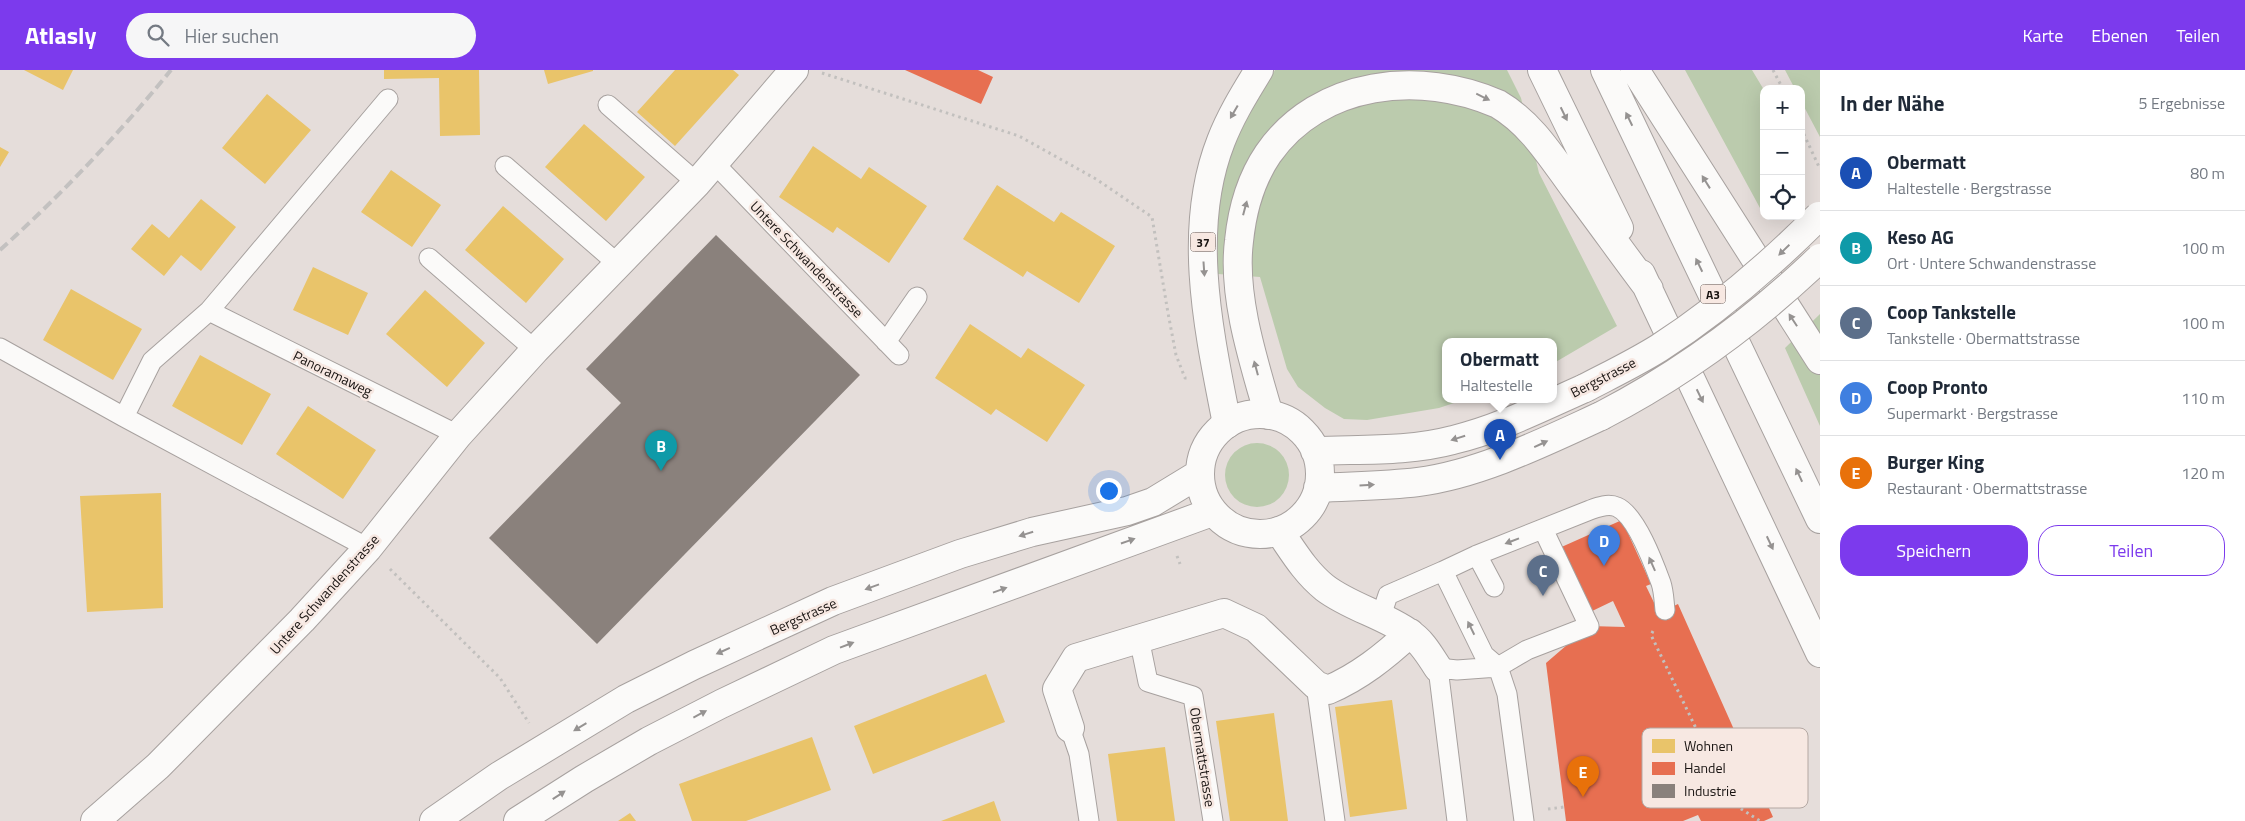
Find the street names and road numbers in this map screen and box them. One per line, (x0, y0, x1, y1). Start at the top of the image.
street label: Untere Schwandenstrasse (746, 196, 868, 322)
road number: 37 (1190, 232, 1216, 252)
road number: A3 (1700, 284, 1726, 303)
street label: Panoramaweg (290, 345, 376, 401)
street label: Bergstrasse (1567, 352, 1639, 402)
street label: Untere Schwandenstrasse (264, 529, 384, 659)
street label: Bergstrasse (766, 592, 840, 640)
street label: Obermattstrasse (1185, 706, 1221, 808)

